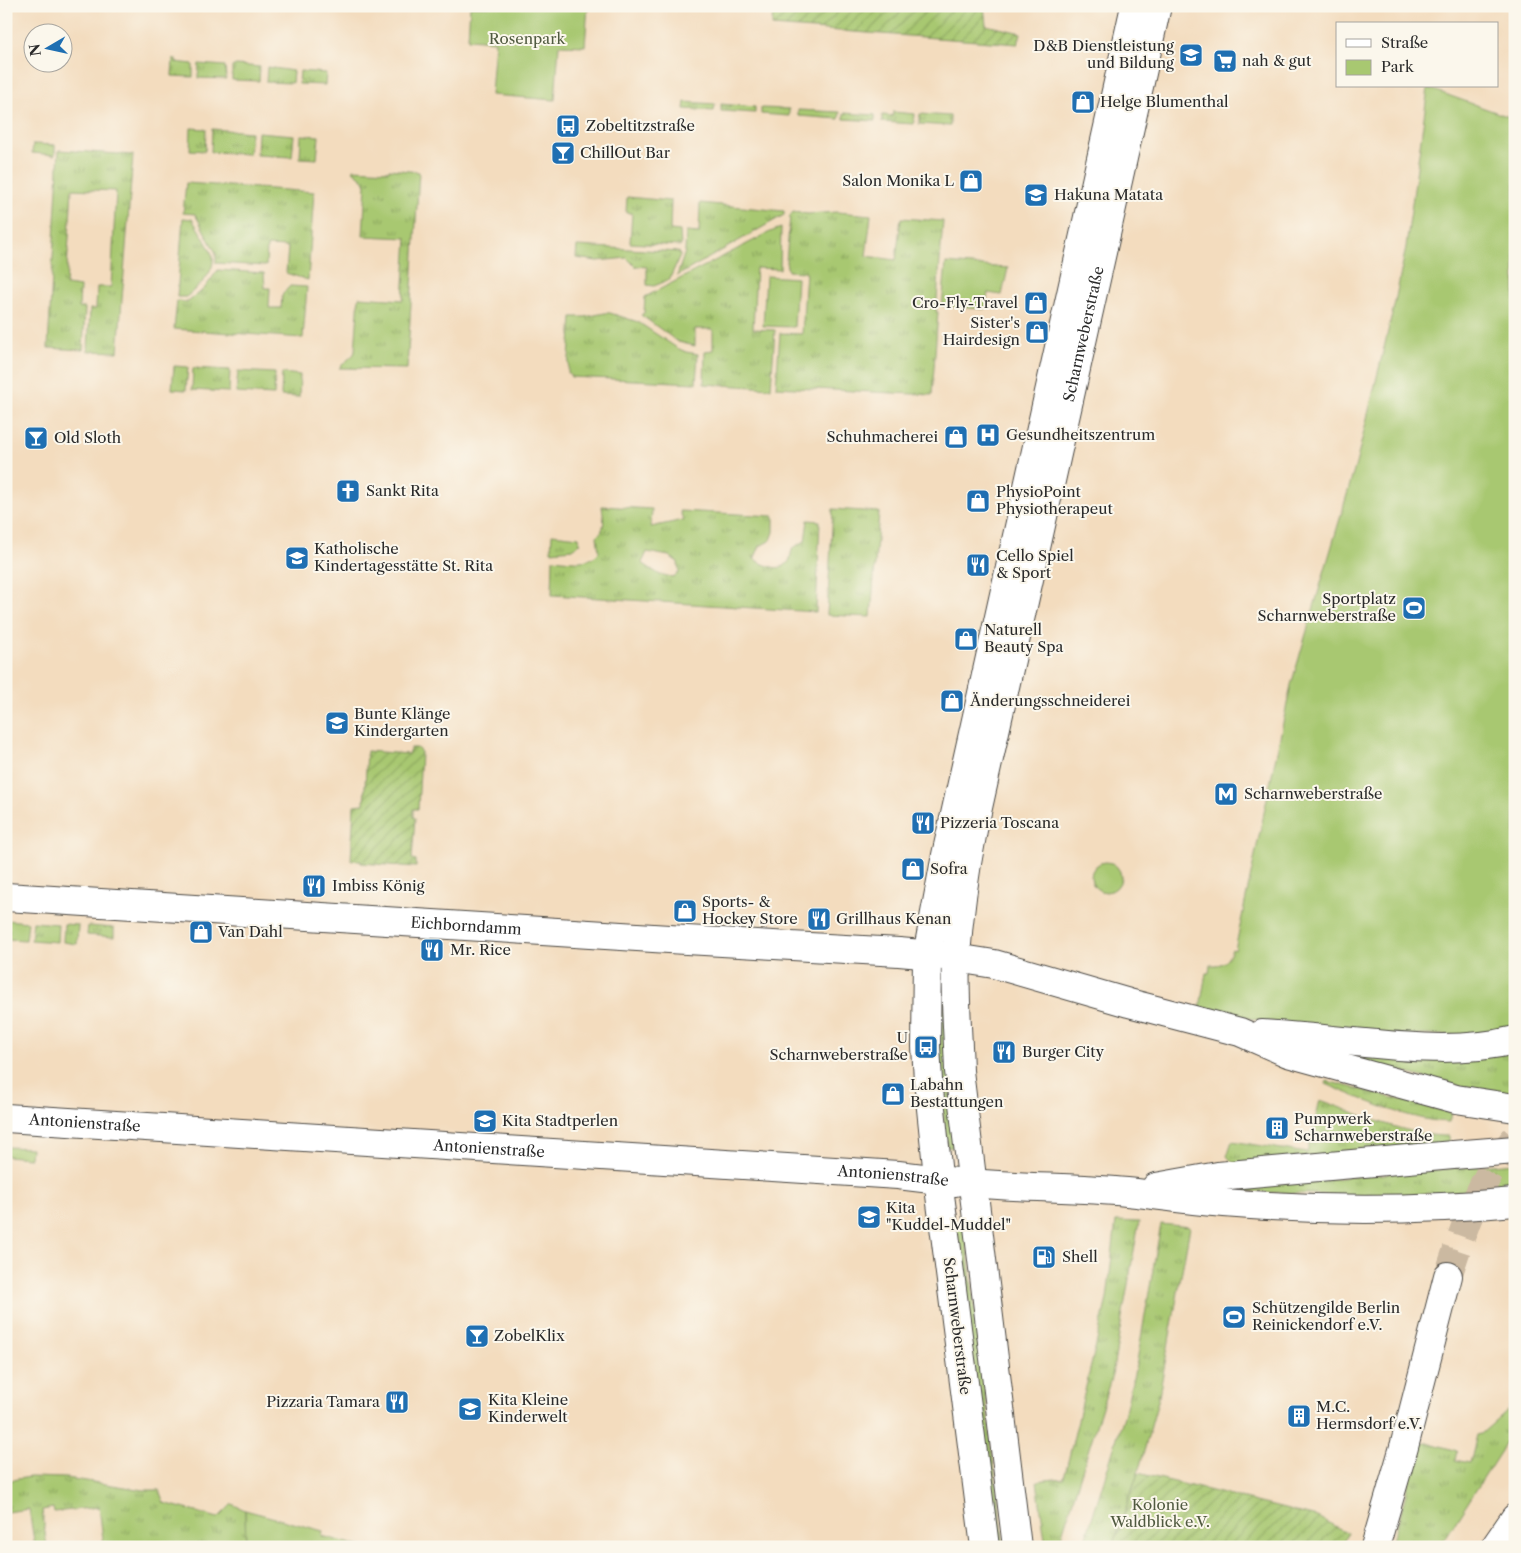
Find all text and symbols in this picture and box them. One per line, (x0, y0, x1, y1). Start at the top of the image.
north arrow (22, 22, 72, 72)
legend (1336, 22, 1498, 88)
park label: Rosenpark (489, 29, 567, 48)
text: Straße (1381, 33, 1428, 52)
place label: D&B Dienstleistung und Bildung (1033, 36, 1174, 72)
school or university icon: D&B Dienstleistung und Bildung (1178, 42, 1204, 68)
text: N (25, 43, 45, 57)
supermarket icon: nah & gut (1212, 48, 1238, 74)
place label: nah & gut (1242, 51, 1312, 70)
text: Park (1381, 57, 1415, 76)
shop icon: Helge Blumenthal (1070, 89, 1096, 115)
place label: Helge Blumenthal (1100, 92, 1229, 111)
bus stop icon: Zobeltitzstraße (555, 113, 581, 139)
place label: Zobeltitzstraße (586, 116, 695, 135)
bar icon: ChillOut Bar (550, 140, 576, 166)
place label: ChillOut Bar (580, 143, 671, 162)
shop icon: Salon Monika L (958, 168, 984, 194)
place label: Salon Monika L (842, 171, 954, 190)
school or university icon: Hakuna Matata (1023, 182, 1049, 208)
place label: Hakuna Matata (1054, 185, 1163, 204)
street label: Scharnweberstraße (1059, 264, 1108, 404)
shop icon: Cro-Fly-Travel (1023, 290, 1049, 316)
place label: Cro-Fly-Travel (912, 293, 1019, 312)
place label: Sister's Hairdesign (943, 313, 1021, 349)
shop icon: Sister's Hairdesign (1024, 319, 1050, 345)
hospital icon: Gesundheitszentrum (975, 422, 1001, 448)
shop icon: Schuhmacherei (943, 424, 969, 450)
bar icon: Old Sloth (23, 425, 49, 451)
place label: Gesundheitszentrum (1006, 425, 1155, 444)
place label: Schuhmacherei (826, 427, 938, 446)
place label: Old Sloth (54, 428, 122, 447)
church icon: Sankt Rita (335, 478, 361, 504)
place label: Sankt Rita (366, 481, 439, 500)
place label: PhysioPoint Physiotherapeut (996, 482, 1113, 518)
shop icon: PhysioPoint Physiotherapeut (965, 488, 991, 514)
place label: Katholische Kindertagesstätte St. Rita (314, 539, 493, 575)
school or university icon: Katholische Kindertagesstätte St. Rita (284, 545, 310, 571)
place label: Cello Spiel & Sport (996, 546, 1074, 582)
restaurant icon: Cello Spiel & Sport (965, 552, 991, 578)
place label: Sportplatz Scharnweberstraße (1258, 589, 1396, 625)
sports icon: Sportplatz Scharnweberstraße (1401, 595, 1427, 621)
place label: Naturell Beauty Spa (984, 620, 1063, 656)
shop icon: Naturell Beauty Spa (953, 626, 979, 652)
shop icon: Änderungsschneiderei (939, 688, 965, 714)
place label: Änderungsschneiderei (969, 691, 1131, 710)
place label: Bunte Klänge Kindergarten (354, 704, 450, 740)
school or university icon: Bunte Klänge Kindergarten (324, 710, 350, 736)
metro station icon: Scharnweberstraße (1213, 781, 1239, 807)
place label: Scharnweberstraße (1244, 784, 1382, 803)
restaurant icon: Pizzeria Toscana (910, 810, 936, 836)
place label: Pizzeria Toscana (940, 813, 1059, 832)
shop icon: Sofra (900, 856, 926, 882)
place label: Sofra (930, 859, 968, 878)
restaurant icon: Imbiss König (301, 873, 327, 899)
place label: Imbiss König (332, 876, 425, 895)
place label: Sports- & Hockey Store (702, 892, 798, 928)
shop icon: Sports- & Hockey Store (672, 898, 698, 924)
restaurant icon: Grillhaus Kenan (806, 906, 832, 932)
place label: Grillhaus Kenan (836, 909, 952, 928)
street label: Eichborndamm (410, 913, 522, 939)
shop icon: Van Dahl (188, 919, 214, 945)
place label: Van Dahl (217, 922, 283, 941)
restaurant icon: Mr. Rice (419, 937, 445, 963)
place label: Mr. Rice (450, 940, 511, 959)
place label: U Scharnweberstraße (770, 1028, 908, 1064)
bus stop icon: U Scharnweberstraße (913, 1034, 939, 1060)
restaurant icon: Burger City (991, 1039, 1017, 1065)
place label: Burger City (1022, 1042, 1105, 1061)
place label: Labahn Bestattungen (910, 1075, 1004, 1111)
shop icon: Labahn Bestattungen (880, 1081, 906, 1107)
school or university icon: Kita Stadtperlen (472, 1108, 498, 1134)
street label: Antonienstraße (28, 1109, 141, 1136)
place label: Pumpwerk Scharnweberstraße (1294, 1109, 1432, 1145)
place label: Kita Stadtperlen (502, 1111, 619, 1130)
building icon: Pumpwerk Scharnweberstraße (1264, 1115, 1290, 1141)
street label: Antonienstraße (432, 1135, 545, 1161)
street label: Antonienstraße (836, 1161, 950, 1190)
place label: Kita "Kuddel-Muddel" (886, 1198, 1011, 1234)
school or university icon: Kita "Kuddel-Muddel" (856, 1204, 882, 1230)
fuel station icon: Shell (1031, 1244, 1057, 1270)
place label: Shell (1062, 1247, 1098, 1266)
street label: Scharnweberstraße (940, 1256, 975, 1396)
place label: Schützengilde Berlin Reinickendorf e.V. (1252, 1298, 1401, 1334)
sports icon: Schützengilde Berlin Reinickendorf e.V. (1221, 1304, 1247, 1330)
bar icon: ZobelKlix (464, 1323, 490, 1349)
place label: ZobelKlix (494, 1326, 565, 1345)
restaurant icon: Pizzaria Tamara (384, 1389, 410, 1415)
place label: Kita Kleine Kinderwelt (488, 1390, 568, 1426)
place label: Pizzaria Tamara (266, 1392, 380, 1411)
school or university icon: Kita Kleine Kinderwelt (457, 1396, 483, 1422)
place label: M.C. Hermsdorf e.V. (1316, 1397, 1423, 1433)
building icon: M.C. Hermsdorf e.V. (1286, 1403, 1312, 1429)
park label: Kolonie Waldblick e.V. (1109, 1495, 1210, 1531)

